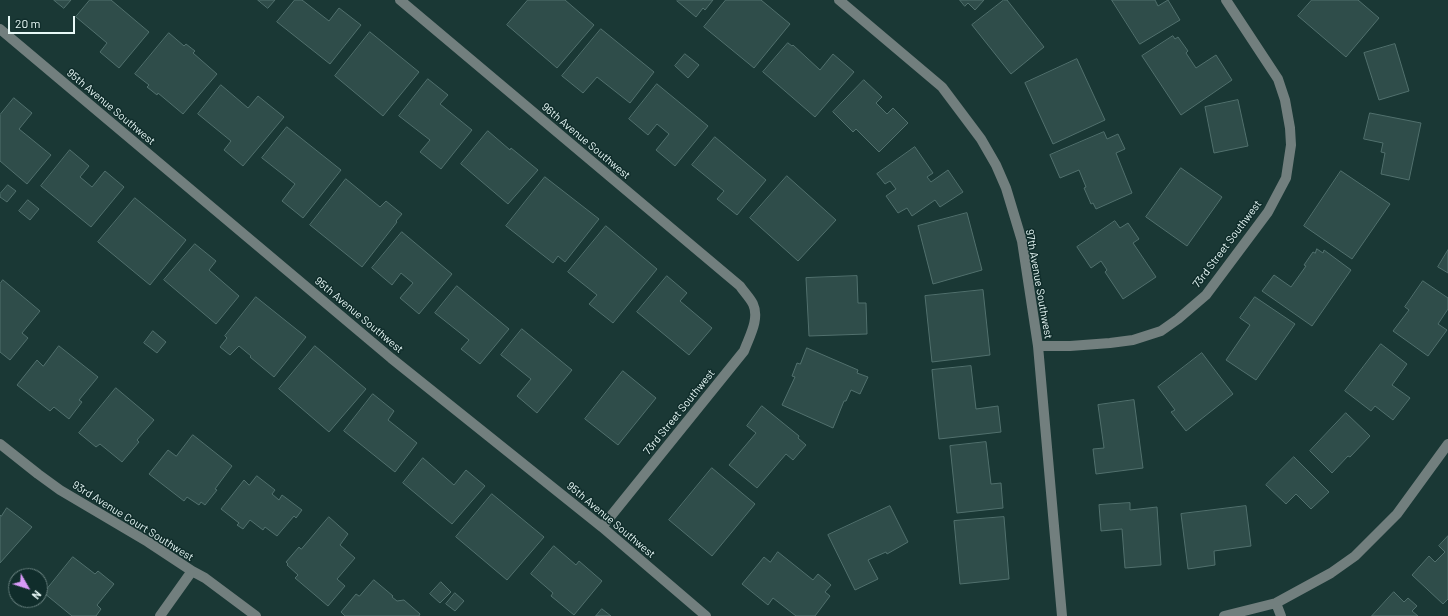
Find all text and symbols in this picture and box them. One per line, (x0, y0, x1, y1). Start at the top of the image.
scale bar (10, 8, 77, 34)
text: 20 m (15, 16, 41, 30)
street label: 95th Avenue Southwest (64, 66, 158, 148)
street label: 96th Avenue Southwest (539, 100, 633, 182)
street label: 73rd Street Southwest (1190, 198, 1264, 290)
street label: 97th Avenue Southwest (1023, 228, 1055, 340)
street label: 95th Avenue Southwest (312, 274, 406, 356)
street label: 73rd Street Southwest (640, 367, 718, 457)
street label: 93rd Avenue Court Southwest (70, 478, 196, 564)
street label: 95th Avenue Southwest (564, 479, 658, 561)
north arrow (8, 568, 48, 608)
text: N (30, 588, 44, 602)

